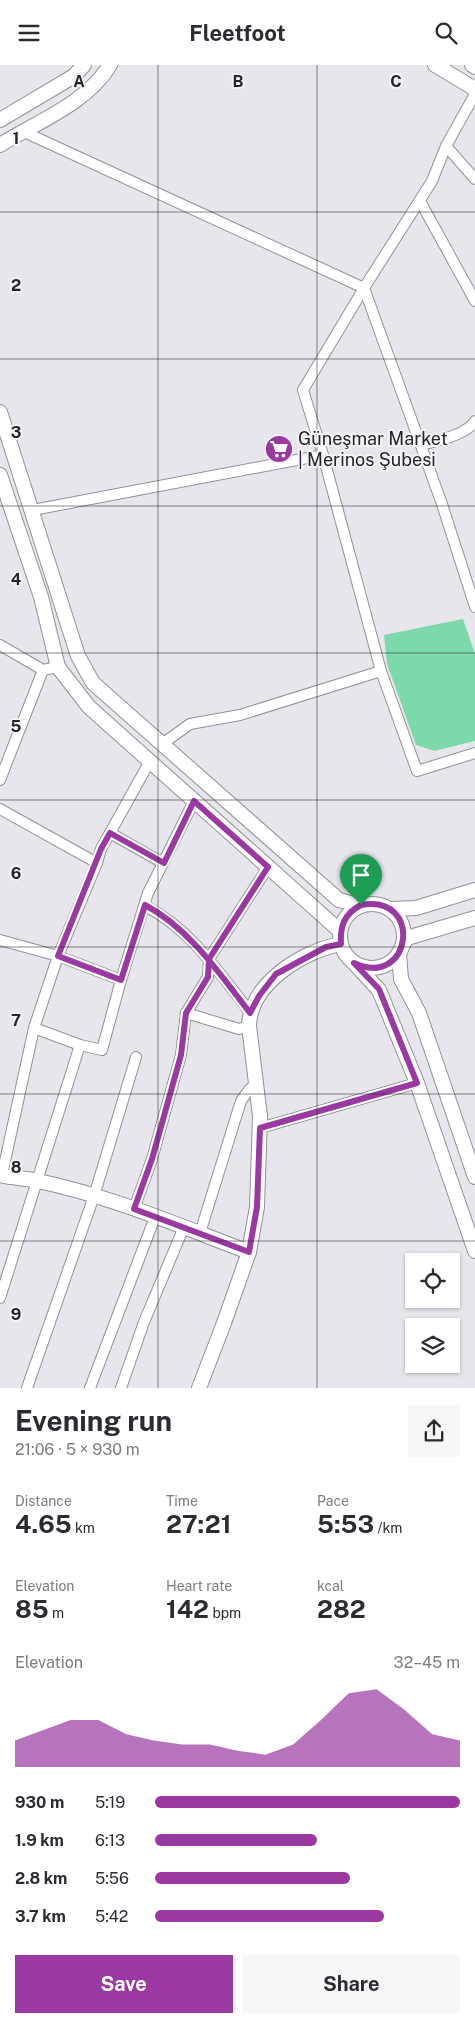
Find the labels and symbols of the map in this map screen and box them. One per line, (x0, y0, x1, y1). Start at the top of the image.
text: A (73, 72, 85, 91)
text: B (233, 72, 244, 91)
text: C (390, 72, 402, 91)
text: 1 (13, 129, 19, 148)
text: 2 (11, 276, 21, 295)
text: 3 (11, 423, 21, 442)
place label: Güneşmar Market | Merinos Şubesi (298, 428, 448, 470)
supermarket icon: Güneşmar Market | Merinos Şubesi (264, 434, 294, 464)
text: 4 (11, 570, 22, 589)
text: 5 (11, 717, 22, 736)
pin (340, 854, 382, 905)
text: 6 (11, 864, 21, 883)
text: 7 (11, 1011, 21, 1030)
text: 8 (11, 1158, 22, 1177)
text: 9 (11, 1305, 21, 1324)

